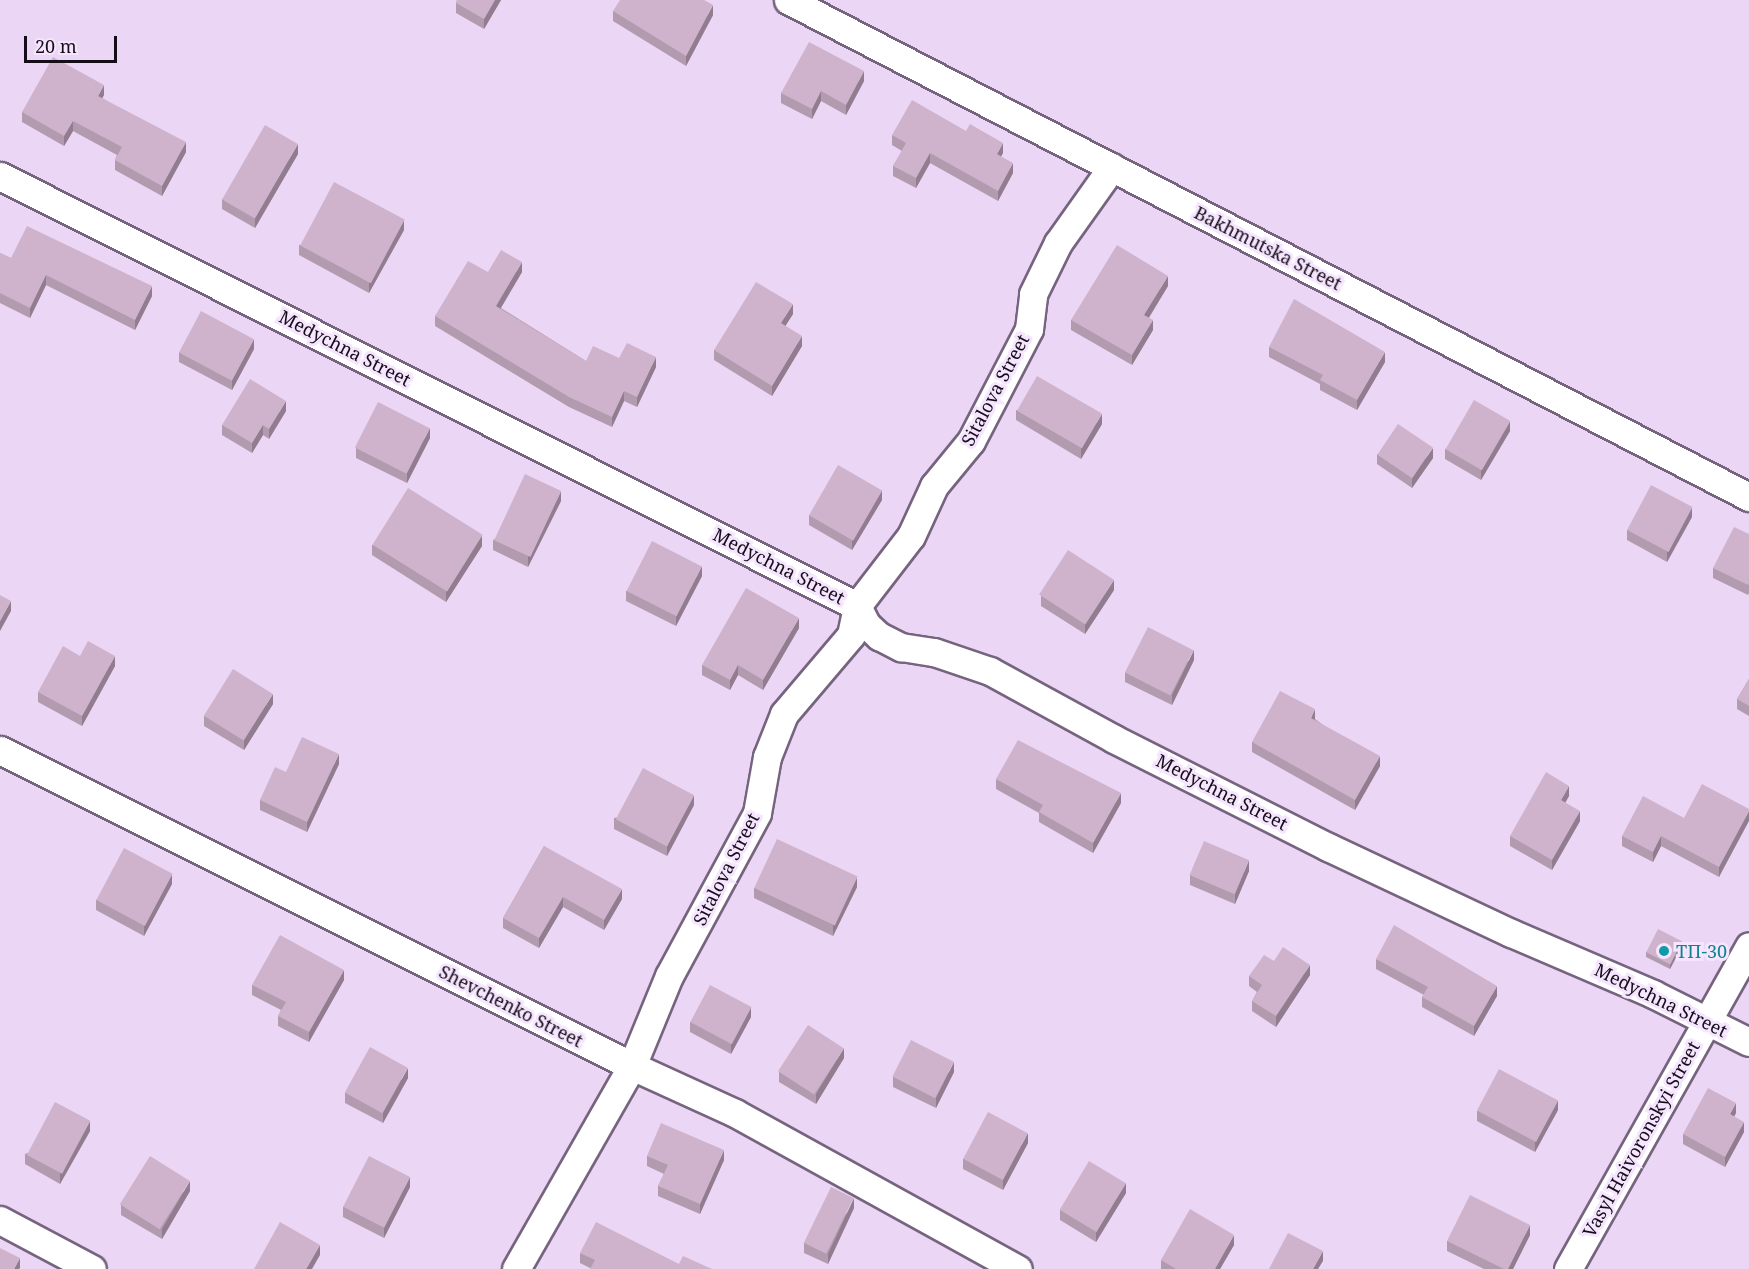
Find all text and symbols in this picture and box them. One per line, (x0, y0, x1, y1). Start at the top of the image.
scale bar (27, 24, 120, 62)
text: 20 m (35, 34, 77, 58)
street label: Bakhmutska Street (1191, 202, 1345, 294)
street label: Medychna Street (276, 306, 414, 390)
street label: Sitalova Street (956, 330, 1034, 450)
street label: Medychna Street (710, 524, 848, 608)
street label: Medychna Street (1153, 750, 1291, 834)
street label: Sitalova Street (688, 809, 764, 929)
place label: ТП-30 (1676, 940, 1727, 962)
marker: ТП-30 (1657, 944, 1671, 958)
street label: Medychna Street (1591, 959, 1731, 1041)
street label: Shevchenko Street (436, 960, 586, 1052)
street label: Vasyl Haivoronskyi Street (1578, 1037, 1704, 1241)

